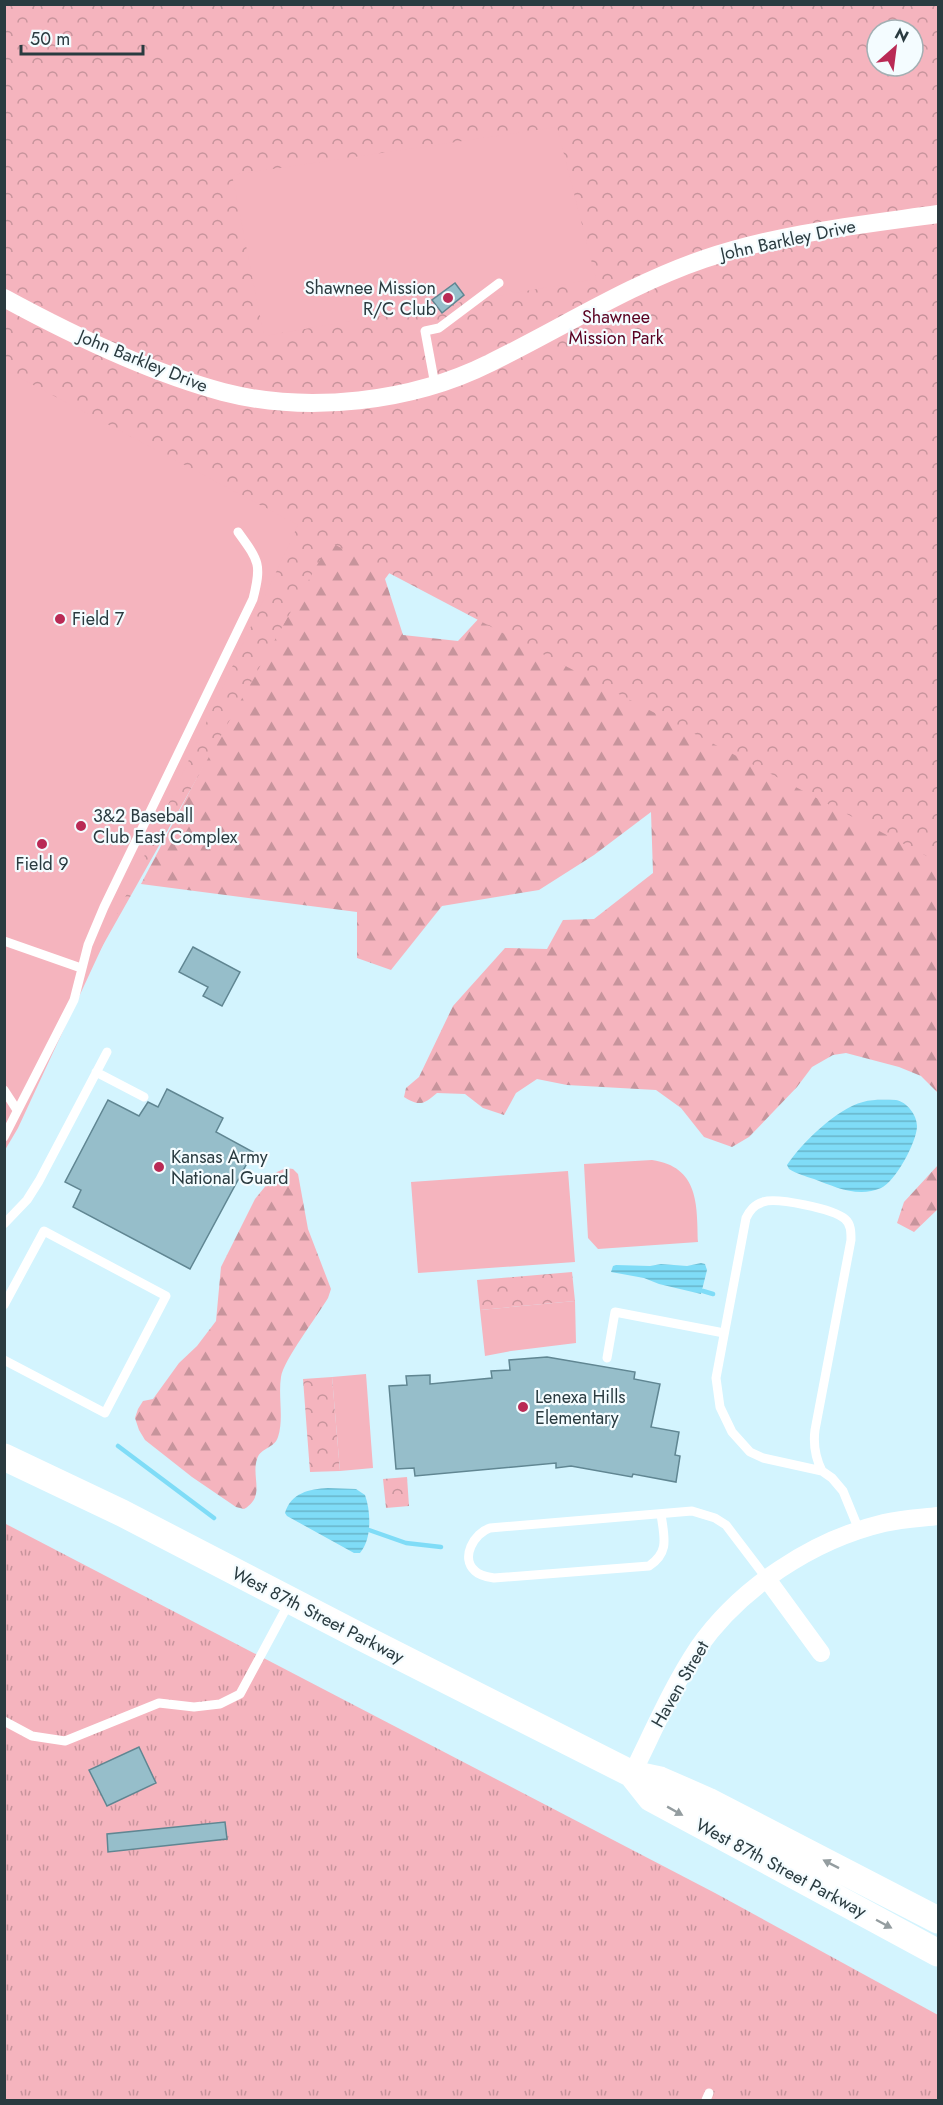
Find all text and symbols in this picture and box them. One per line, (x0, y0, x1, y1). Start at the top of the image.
scale bar (21, 18, 142, 56)
north arrow (865, 18, 925, 78)
text: N (891, 22, 913, 48)
text: 50 m (30, 26, 70, 52)
street label: John Barkley Drive (716, 213, 858, 267)
place label: Shawnee Mission R/C Club (305, 275, 436, 322)
marker: Shawnee Mission R/C Club (441, 291, 455, 305)
park label: Shawnee Mission Park (568, 304, 664, 351)
street label: John Barkley Drive (72, 322, 212, 399)
place label: Field 7 (72, 606, 125, 632)
marker: Field 7 (53, 612, 67, 626)
place label: 3&2 Baseball Club East Complex (93, 803, 238, 850)
marker: 3&2 Baseball Club East Complex (74, 819, 88, 833)
marker: Field 9 (35, 837, 49, 851)
place label: Field 9 (15, 851, 69, 877)
place label: Kansas Army National Guard (171, 1144, 289, 1191)
marker: Kansas Army National Guard (152, 1160, 166, 1174)
place label: Lenexa Hills Elementary (535, 1384, 626, 1431)
marker: Lenexa Hills Elementary (516, 1400, 530, 1414)
street label: West 87th Street Parkway (227, 1560, 409, 1670)
street label: Haven Street (645, 1635, 716, 1732)
one-way arrow (667, 1806, 684, 1816)
street label: West 87th Street Parkway (691, 1812, 871, 1924)
one-way arrow (822, 1859, 839, 1869)
one-way arrow (876, 1919, 893, 1929)

